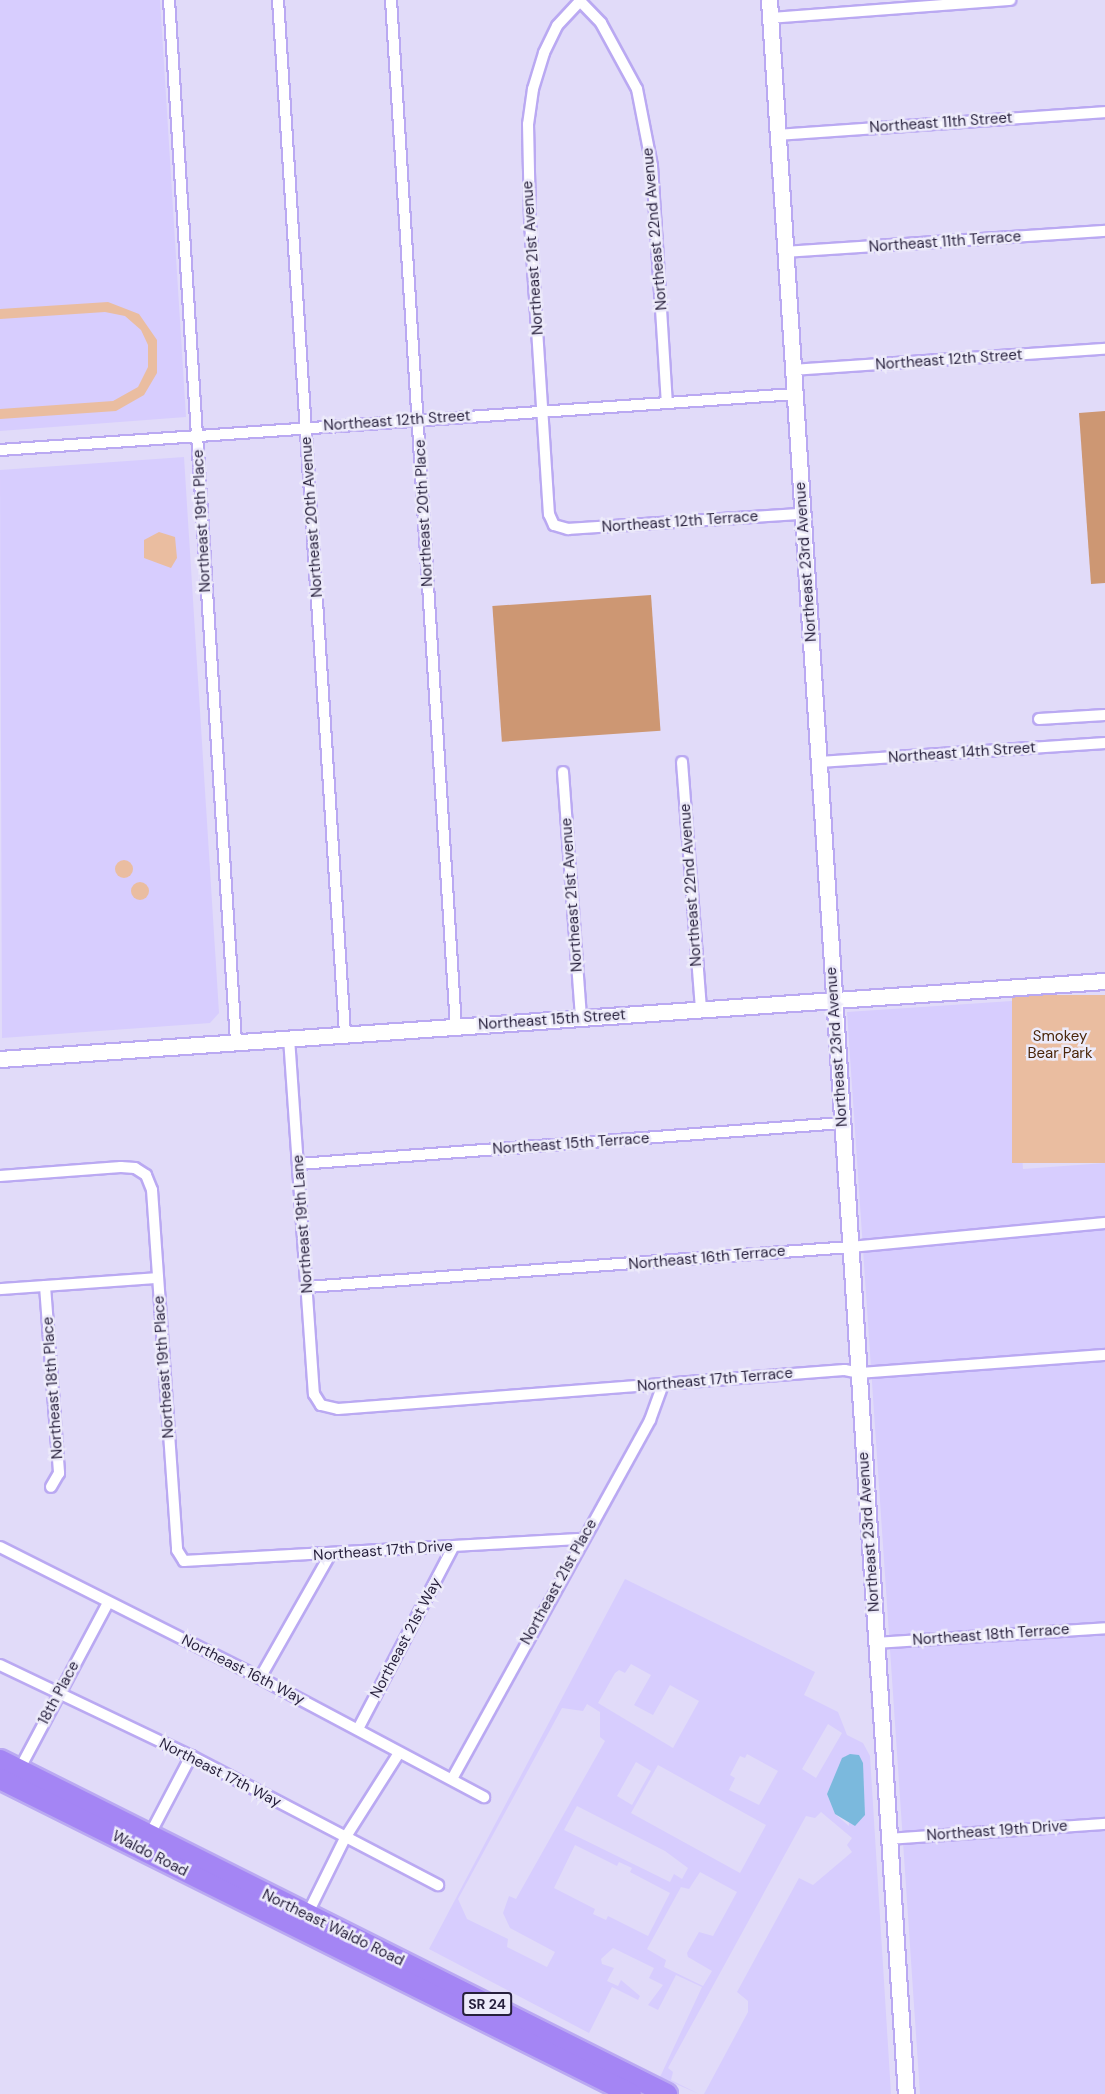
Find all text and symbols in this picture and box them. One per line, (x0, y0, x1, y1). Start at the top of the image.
street label: Northeast 11th Street (869, 109, 1013, 137)
street label: Northeast 22nd Avenue (639, 147, 671, 311)
street label: Northeast 21st Avenue (519, 180, 547, 336)
street label: Northeast 11th Terrace (868, 228, 1022, 256)
street label: Northeast 12th Street (875, 346, 1023, 374)
street label: Northeast 12th Street (323, 407, 471, 435)
street label: Northeast 20th Avenue (297, 436, 327, 598)
street label: Northeast 20th Place (411, 439, 437, 587)
street label: Northeast 19th Place (189, 449, 215, 593)
street label: Northeast 23rd Avenue (791, 481, 821, 643)
street label: Northeast 12th Terrace (601, 508, 759, 536)
street label: Northeast 14th Street (888, 739, 1036, 767)
street label: Northeast 22nd Avenue (676, 803, 706, 967)
street label: Northeast 21st Avenue (558, 817, 586, 973)
street label: Northeast 23rd Avenue (822, 966, 852, 1128)
street label: Northeast 15th Street (478, 1006, 626, 1034)
park label: Smokey Bear Park (1028, 1027, 1092, 1062)
street label: Northeast 15th Terrace (492, 1130, 650, 1158)
street label: Northeast 19th Lane (289, 1154, 317, 1294)
street label: Northeast 16th Terrace (628, 1242, 786, 1274)
street label: Northeast 19th Place (150, 1295, 178, 1439)
street label: Northeast 18th Place (39, 1316, 67, 1460)
street label: Northeast 17th Terrace (636, 1364, 794, 1396)
street label: Northeast 23rd Avenue (854, 1451, 884, 1613)
street label: Northeast 21st Place (517, 1516, 601, 1648)
street label: Northeast 17th Drive (313, 1537, 453, 1565)
street label: Northeast 21st Way (367, 1575, 445, 1701)
street label: Northeast 18th Terrace (912, 1621, 1070, 1649)
street label: Northeast 16th Way (178, 1631, 308, 1709)
street label: 18th Place (35, 1658, 83, 1728)
street label: Northeast 17th Way (156, 1734, 284, 1812)
street label: Northeast 19th Drive (926, 1817, 1068, 1845)
street label: Waldo Road (109, 1827, 191, 1881)
street label: Northeast Waldo Road (259, 1886, 407, 1970)
road number: SR 24 (462, 1993, 512, 2015)

